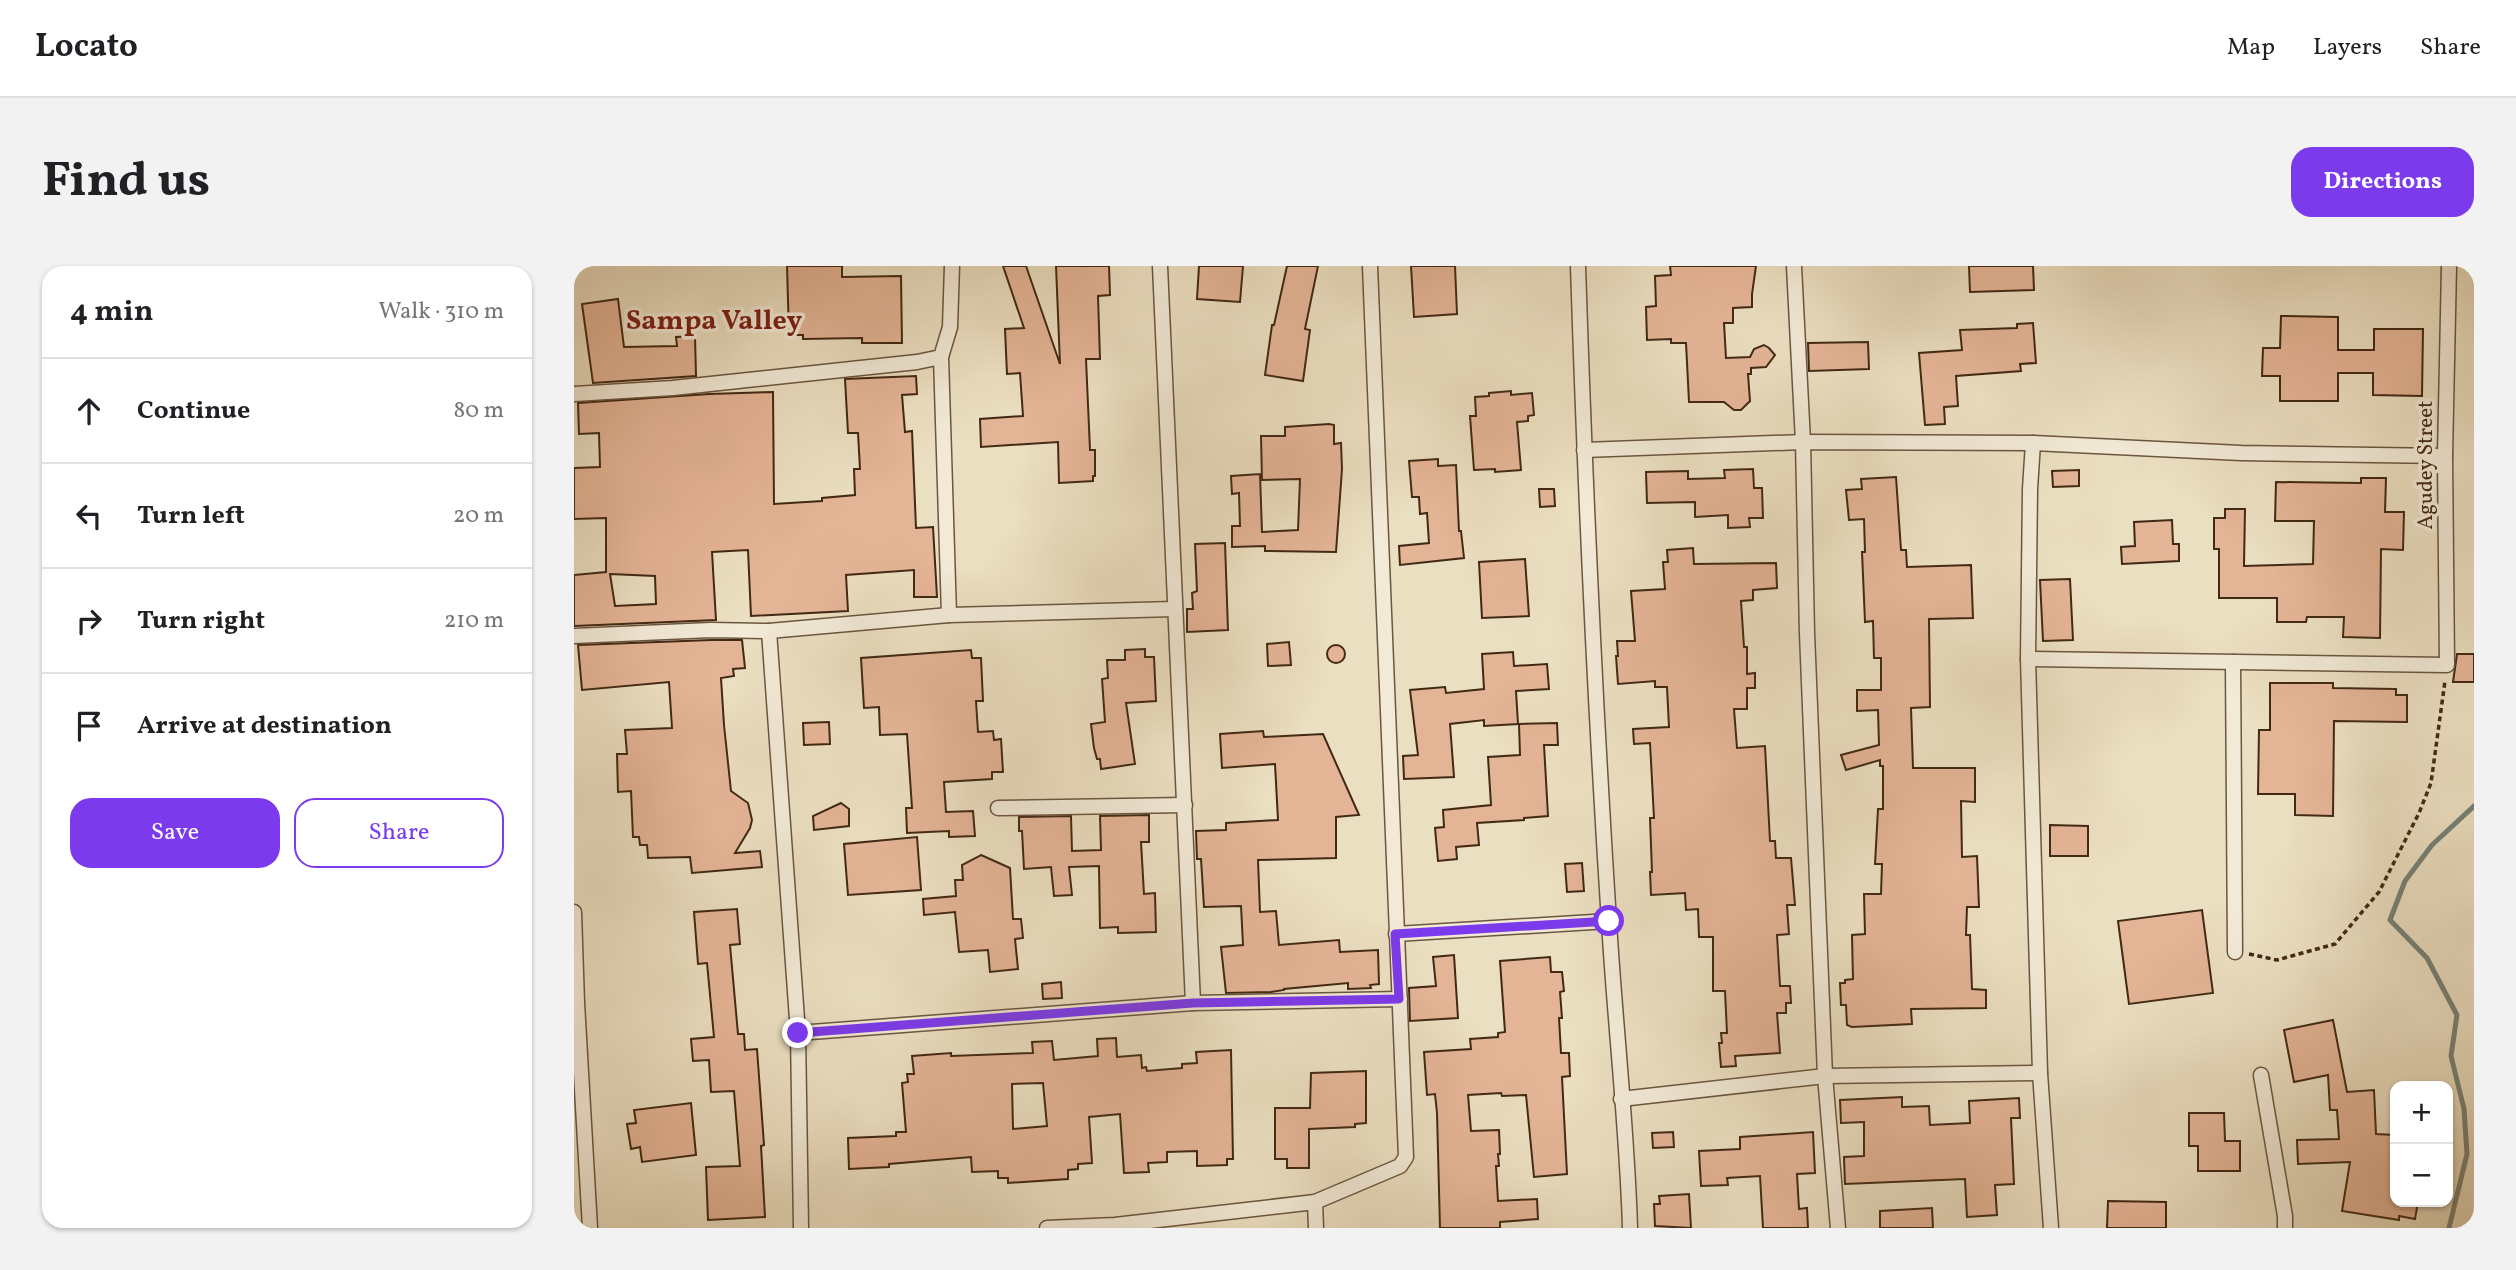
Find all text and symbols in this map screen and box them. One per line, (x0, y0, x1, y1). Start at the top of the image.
text: Locato (35, 25, 138, 71)
text: Map (2227, 31, 2275, 65)
text: Layers (2313, 31, 2382, 65)
text: Share (2420, 31, 2481, 65)
button: Directions (2291, 147, 2474, 217)
text: Find us (42, 148, 210, 217)
text: 4 min (70, 291, 154, 333)
text: Walk · 310 m (378, 296, 504, 328)
district label: Sampa Valley (626, 302, 803, 341)
icon: ahead (70, 392, 108, 430)
text: Continue (137, 393, 250, 429)
text: 80 m (454, 395, 504, 427)
street label: Agudey Street (2412, 401, 2441, 529)
icon: left (70, 497, 108, 535)
text: Turn left (137, 498, 245, 534)
text: 20 m (453, 500, 504, 532)
icon: right (70, 602, 108, 640)
text: Turn right (137, 603, 265, 639)
text: 210 m (444, 605, 504, 637)
icon: arrive (70, 707, 108, 745)
text: Arrive at destination (137, 708, 392, 744)
button: Save (70, 798, 280, 868)
button: Share (294, 798, 504, 868)
route start (1593, 905, 1624, 936)
route end (782, 1017, 813, 1048)
map controls (2390, 1081, 2453, 1207)
button: + (2390, 1081, 2453, 1144)
button: − (2390, 1144, 2453, 1207)

